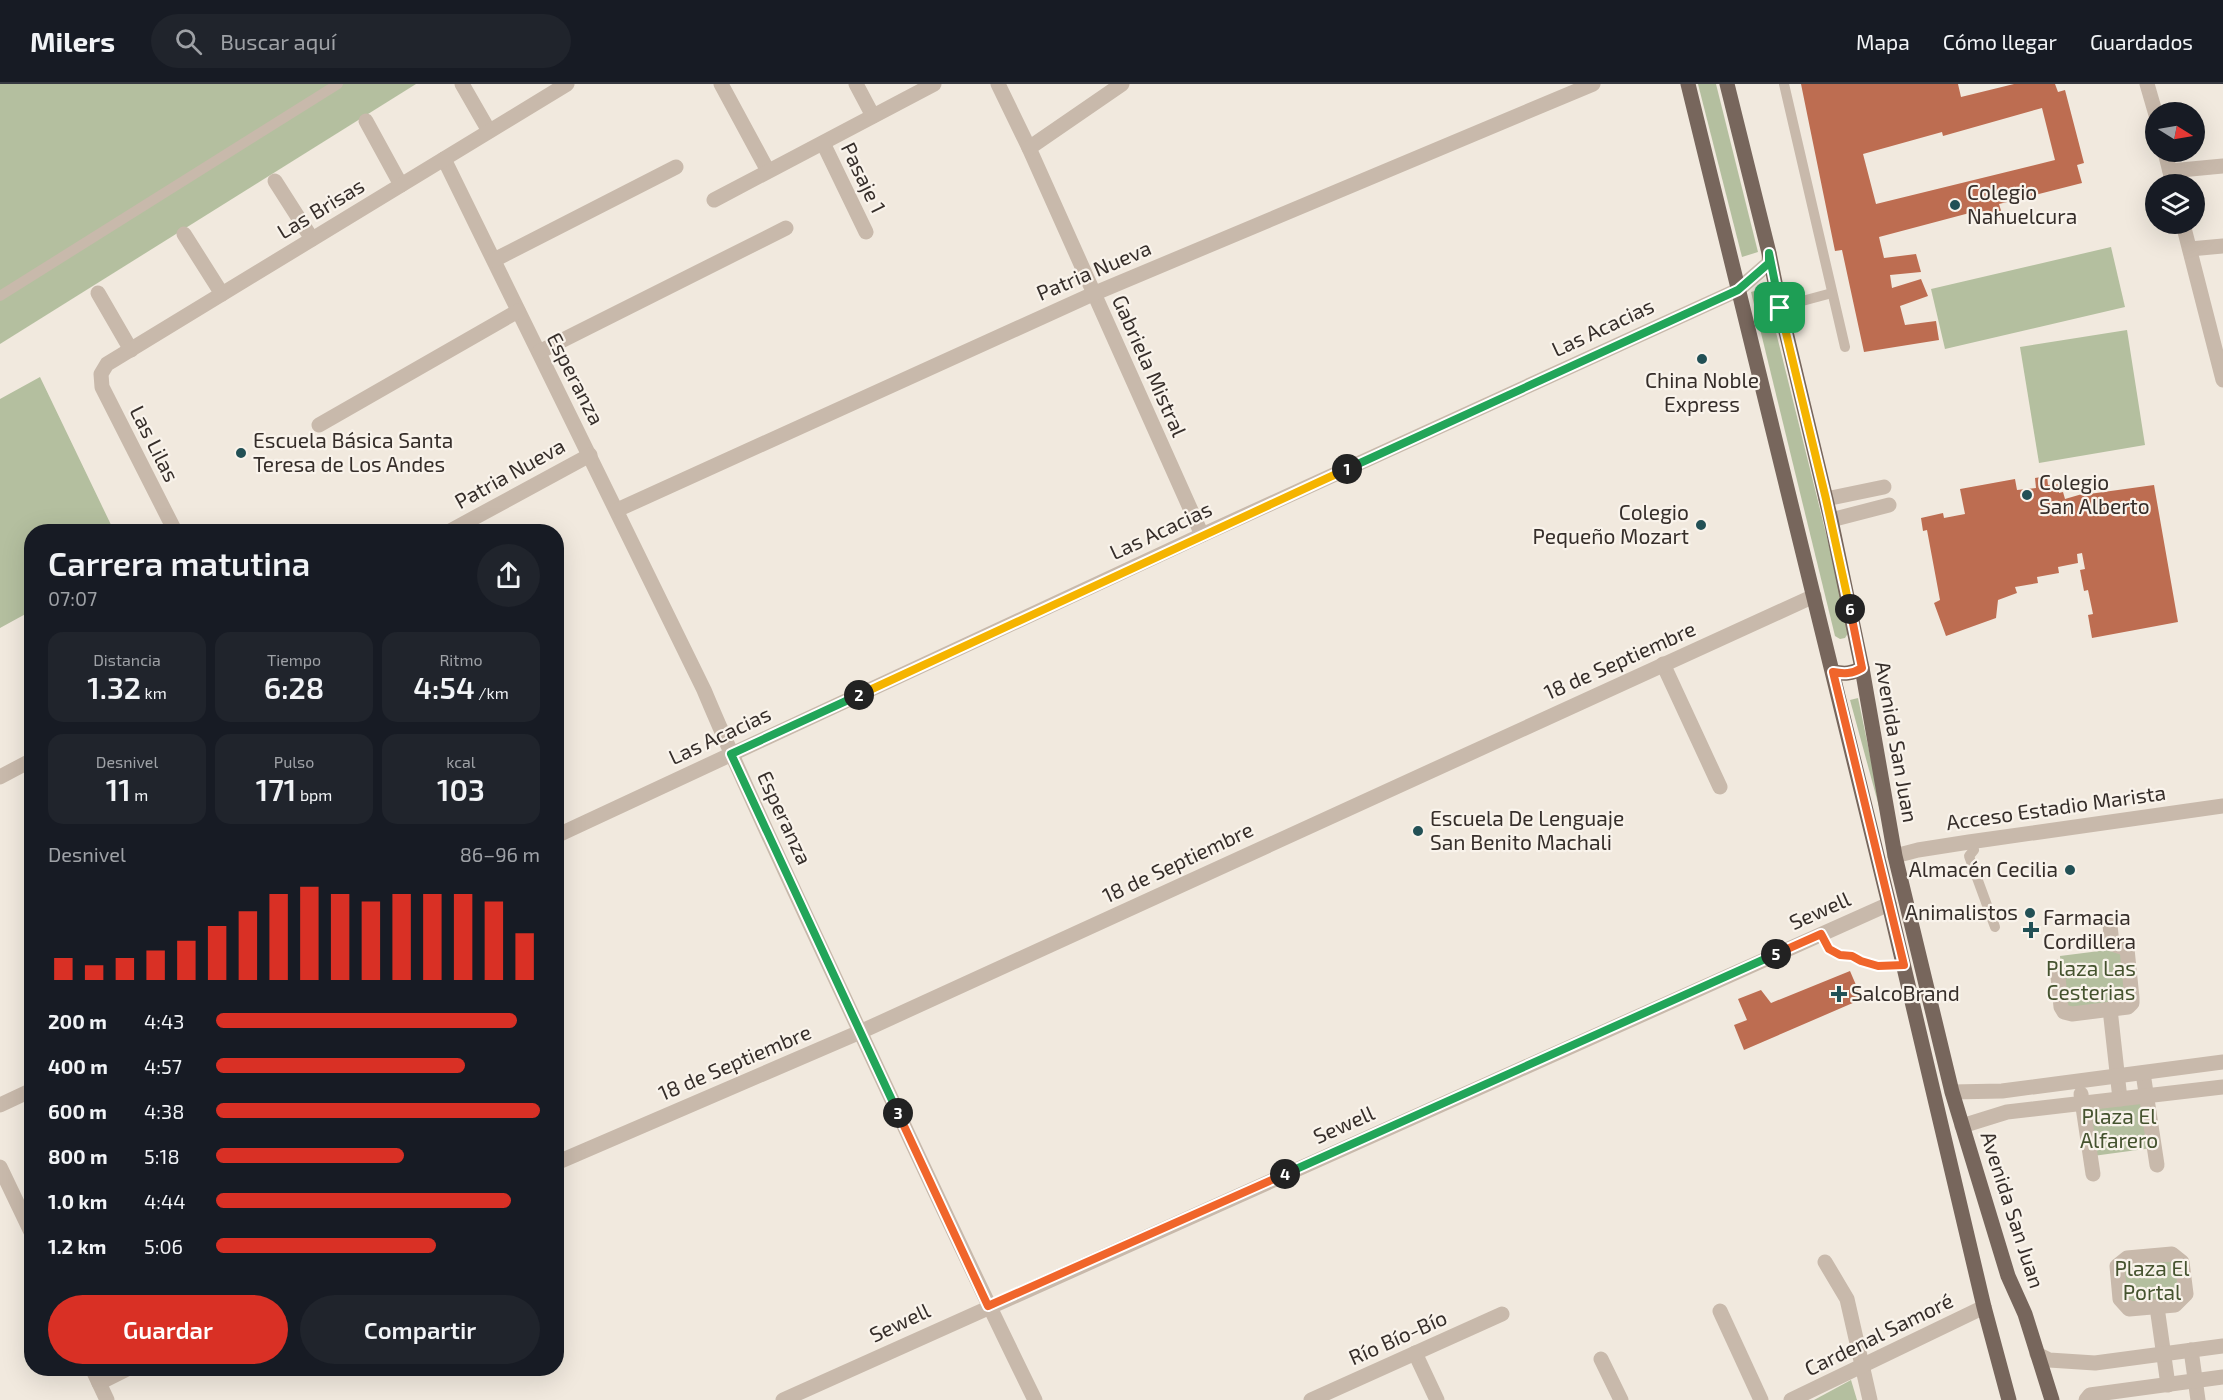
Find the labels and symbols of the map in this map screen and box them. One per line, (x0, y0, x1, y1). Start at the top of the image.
north arrow (2145, 102, 2205, 162)
street label: Pasaje 1 (836, 138, 892, 217)
street label: Las Brisas (272, 172, 368, 243)
place label: Colegio Nahuelcura (1967, 179, 2077, 228)
marker: Colegio Nahuelcura (1948, 198, 1962, 212)
street label: Patria Nueva (1032, 234, 1155, 305)
pin (1754, 282, 1805, 333)
street label: Gabriela Mistral (1108, 291, 1193, 441)
street label: Las Acacias (1547, 292, 1657, 361)
street label: Esperanza (542, 328, 610, 429)
marker: China Noble Express (1695, 352, 1709, 366)
place label: China Noble Express (1645, 367, 1759, 416)
street label: Las Lilas (126, 401, 185, 486)
place label: Escuela Básica Santa Teresa de Los Andes (253, 427, 453, 476)
street label: Patria Nueva (450, 432, 569, 513)
marker: Escuela Básica Santa Teresa de Los Andes (234, 446, 248, 460)
pin: 1 (1332, 454, 1362, 484)
place label: Colegio San Alberto (2039, 469, 2150, 518)
marker: Colegio San Alberto (2020, 488, 2034, 502)
street label: Las Acacias (1105, 495, 1215, 564)
place label: Colegio Pequeño Mozart (1532, 499, 1689, 548)
marker: Colegio Pequeño Mozart (1694, 518, 1708, 532)
pin: 6 (1835, 594, 1865, 624)
street label: 18 de Septiembre (1540, 615, 1699, 704)
street label: Avenida San Juan (1871, 659, 1924, 824)
pin: 2 (844, 680, 874, 710)
street label: Las Acacias (664, 700, 774, 769)
street label: Esperanza (753, 767, 818, 868)
street label: Acceso Estadio Marista (1944, 779, 2167, 834)
place label: Escuela De Lenguaje San Benito Machali (1430, 805, 1624, 854)
street label: 18 de Septiembre (1098, 816, 1257, 907)
marker: Escuela De Lenguaje San Benito Machali (1411, 824, 1425, 838)
place label: Almacén Cecilia (1909, 856, 2058, 881)
marker: Almacén Cecilia (2063, 863, 2077, 877)
street label: Sewell (1785, 885, 1854, 934)
place label: Animalistos (1905, 899, 2018, 924)
place label: Farmacia Cordillera (2043, 904, 2136, 953)
marker: Animalistos (2023, 906, 2037, 920)
marker: Farmacia Cordillera (2024, 923, 2038, 937)
pin: 5 (1761, 939, 1791, 969)
park label: Plaza Las Cesterias (2046, 955, 2136, 1004)
place label: SalcoBrand (1851, 980, 1960, 1005)
marker: SalcoBrand (1832, 987, 1846, 1001)
street label: 18 de Septiembre (654, 1018, 814, 1105)
pin: 3 (883, 1098, 913, 1128)
street label: Sewell (1309, 1099, 1378, 1148)
park label: Plaza El Alfarero (2080, 1103, 2158, 1152)
street label: Avenida San Juan (1976, 1128, 2051, 1291)
pin: 4 (1270, 1159, 1300, 1189)
park label: Plaza El Portal (2114, 1255, 2190, 1304)
street label: Cardenal Samoré (1800, 1287, 1957, 1380)
street label: Sewell (865, 1296, 934, 1347)
street label: Río Bío-Bío (1345, 1304, 1450, 1369)

